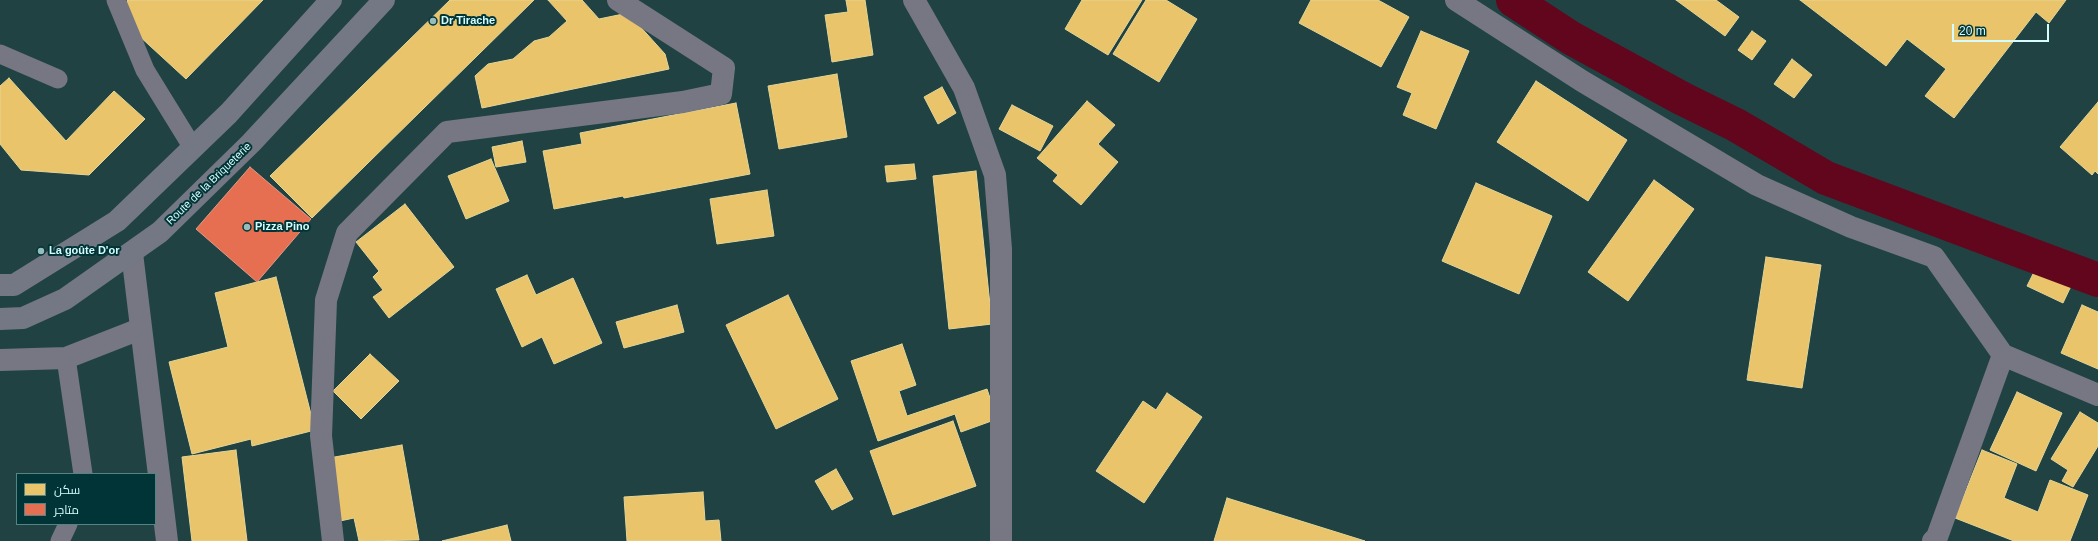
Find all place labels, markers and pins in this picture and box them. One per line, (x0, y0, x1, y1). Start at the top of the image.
place label: Dr Tirache (441, 14, 495, 28)
marker: Dr Tirache (428, 16, 438, 26)
place label: Pizza Pino (255, 220, 309, 234)
marker: Pizza Pino (242, 222, 252, 232)
place label: La goûte D'or (49, 244, 119, 258)
marker: La goûte D'or (36, 246, 46, 256)

